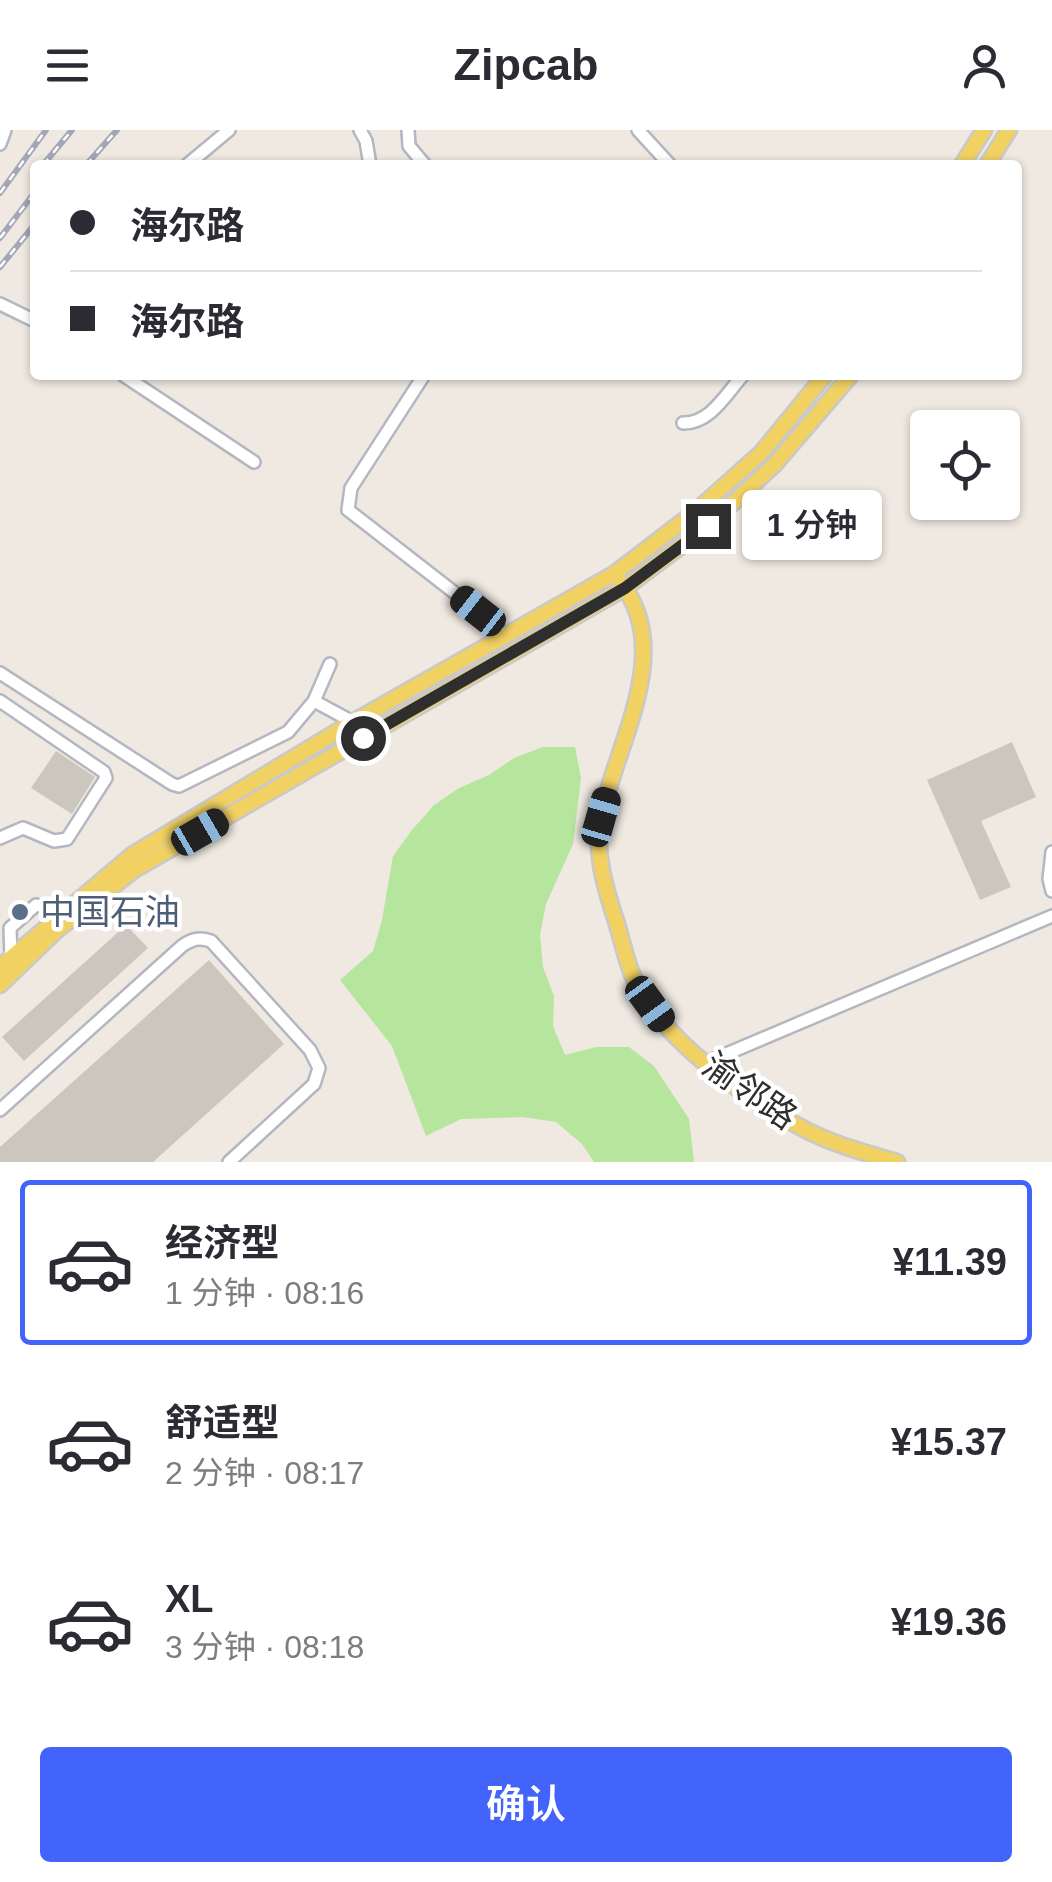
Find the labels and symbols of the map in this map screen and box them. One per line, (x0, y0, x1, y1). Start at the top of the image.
callout: 1 分钟 (743, 491, 883, 561)
route end (686, 504, 731, 549)
car (445, 581, 511, 641)
route start (341, 716, 386, 761)
car (578, 784, 624, 850)
car (167, 804, 233, 860)
place label: 中国石油 (40, 892, 180, 931)
marker: 中国石油 (9, 901, 31, 923)
car (620, 971, 680, 1037)
street label: 渝邻路 (696, 1044, 804, 1137)

